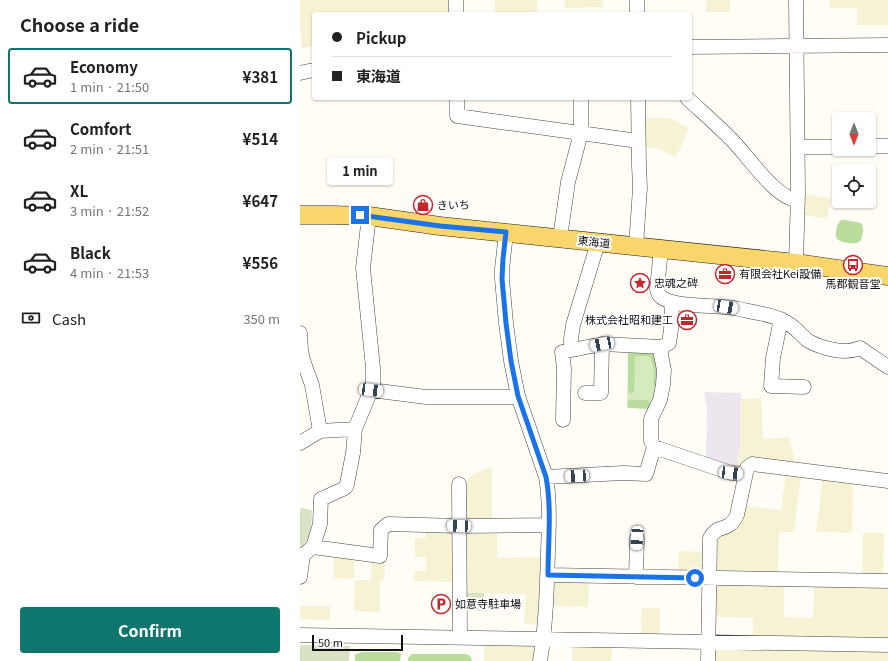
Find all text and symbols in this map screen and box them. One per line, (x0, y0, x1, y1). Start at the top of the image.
text: Choose a ride (20, 11, 139, 37)
text: Pickup (356, 27, 406, 48)
text: Economy (70, 56, 138, 77)
icon: car (22, 58, 58, 94)
text: 東海道 (356, 65, 401, 86)
text: ¥381 (243, 66, 278, 87)
text: 1 min · 21:50 (70, 77, 149, 96)
north arrow (832, 112, 876, 156)
map controls (832, 112, 876, 208)
text: Comfort (70, 118, 131, 139)
icon: car (22, 120, 58, 156)
text: ¥514 (243, 128, 278, 149)
text: 2 min · 21:51 (70, 139, 149, 158)
callout: 1 min (327, 157, 393, 185)
text: 1 min (342, 161, 378, 180)
button: locate (832, 164, 876, 208)
text: XL (70, 180, 88, 201)
icon: car (22, 182, 58, 218)
text: ¥647 (243, 190, 278, 211)
shop icon: きいち (412, 194, 434, 216)
place label: きいち (437, 196, 470, 212)
text: 3 min · 21:52 (70, 201, 149, 220)
route end (351, 206, 369, 224)
street label: 東海道 (577, 231, 611, 251)
text: Black (70, 242, 111, 263)
icon: car (22, 244, 58, 280)
text: ¥556 (243, 252, 278, 273)
bus stop icon: 馬郡観音堂 (842, 254, 864, 276)
text: 4 min · 21:53 (70, 263, 149, 282)
office icon: 有限会社Kei設備 (714, 263, 736, 285)
place label: 有限会社Kei設備 (739, 265, 821, 281)
place icon: 忠魂之碑 (629, 272, 651, 294)
place label: 忠魂之碑 (654, 274, 698, 290)
place label: 馬郡観音堂 (826, 275, 881, 291)
car (713, 299, 739, 315)
icon: cash (20, 307, 42, 329)
text: Cash (52, 308, 86, 329)
text: 350 m (243, 309, 280, 328)
office icon: 株式会社昭和建工 (676, 309, 698, 331)
place label: 株式会社昭和建工 (585, 311, 673, 327)
car (589, 336, 615, 352)
car (358, 383, 384, 397)
car (718, 466, 744, 480)
car (565, 469, 589, 483)
car (447, 520, 471, 532)
car (630, 526, 644, 550)
route start (686, 569, 704, 587)
parking icon: 如意寺駐車場 (430, 593, 452, 615)
place label: 如意寺駐車場 (455, 595, 521, 611)
button: Confirm (20, 607, 280, 653)
scale bar (312, 633, 403, 652)
text: 50 m (318, 634, 343, 650)

